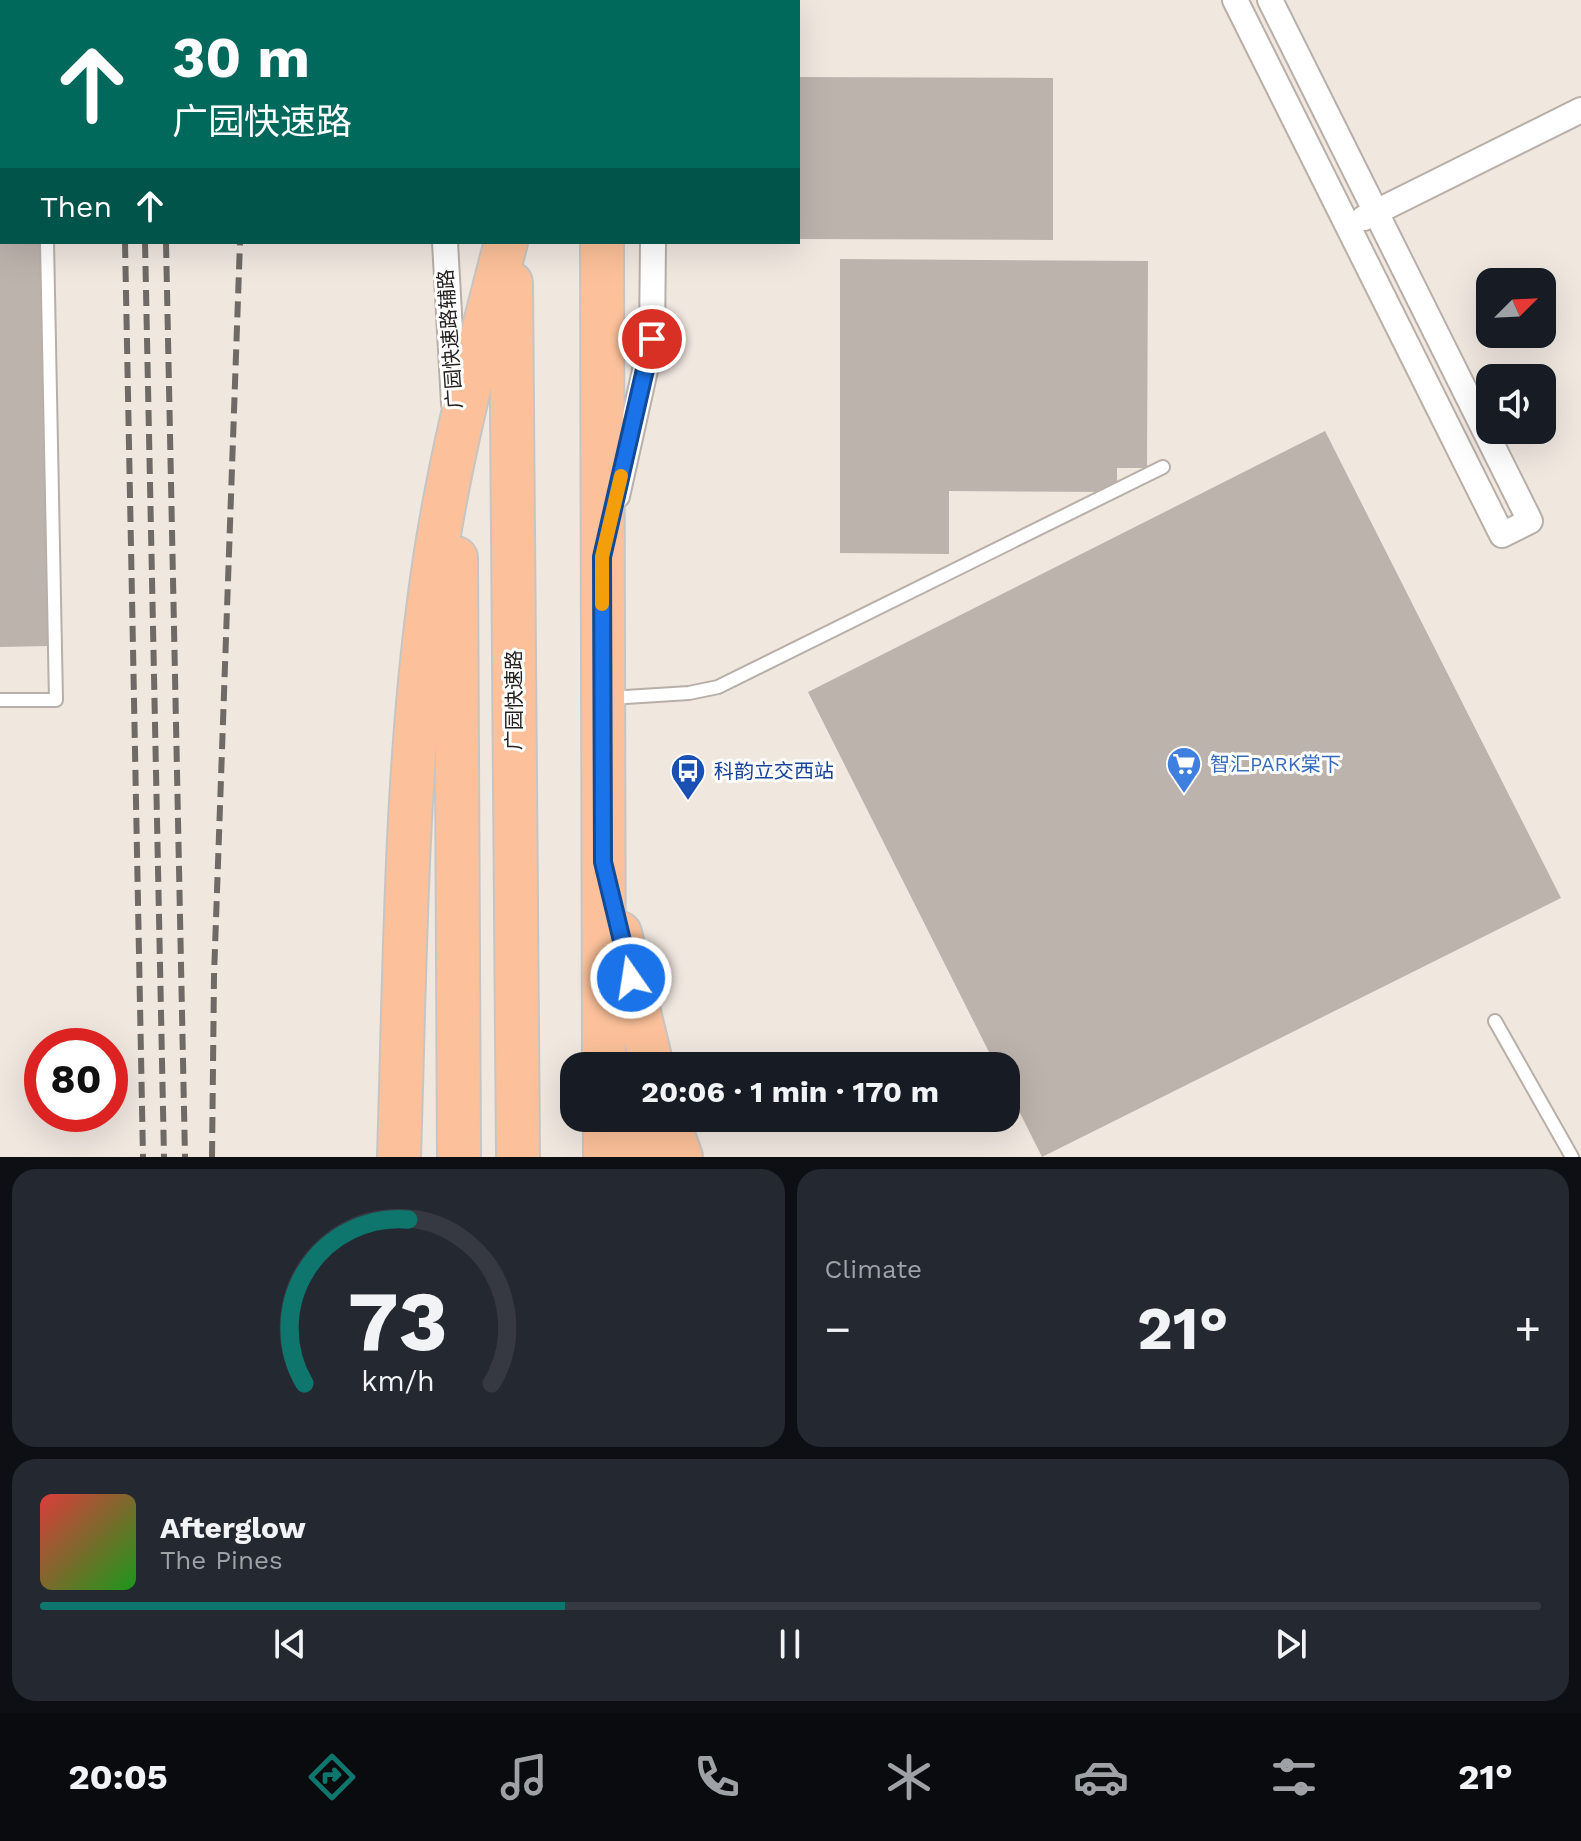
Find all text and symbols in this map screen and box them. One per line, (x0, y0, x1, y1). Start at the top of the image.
text: 30 m (172, 25, 310, 91)
icon: ahead (40, 32, 144, 136)
text: 广园快速路 (172, 101, 352, 143)
icon: ahead (128, 184, 172, 228)
text: Then (40, 189, 112, 224)
street label: 广园快速路辅路 (433, 268, 467, 410)
north arrow (1476, 268, 1556, 348)
map controls (1476, 268, 1556, 444)
pin (618, 305, 686, 373)
icon: arrive (630, 317, 674, 361)
button: sound (1476, 364, 1556, 444)
street label: 广园快速路 (502, 650, 526, 750)
supermarket icon: 智汇PARK棠下 (1165, 745, 1203, 795)
bus stop icon: 科韵立交西站 (669, 752, 707, 802)
place label: 智汇PARK棠下 (1210, 752, 1341, 776)
place label: 科韵立交西站 (714, 759, 834, 783)
position arrow (589, 936, 673, 1020)
speed limit sign: 80 (24, 1028, 128, 1132)
text: 20:06 · 1 min · 170 m (641, 1074, 939, 1109)
text: Climate (825, 1254, 922, 1284)
text: 73 (348, 1273, 448, 1370)
text: 21° (1137, 1293, 1228, 1364)
text: − (825, 1303, 851, 1355)
text: + (1514, 1303, 1541, 1355)
text: km/h (361, 1364, 435, 1398)
text: Afterglow (160, 1510, 306, 1545)
text: The Pines (160, 1545, 283, 1575)
icon: previous (268, 1622, 312, 1666)
icon: pause (768, 1622, 812, 1666)
icon: next (1269, 1622, 1313, 1666)
icon: directions (304, 1749, 360, 1805)
icon: music (496, 1749, 552, 1805)
icon: phone (689, 1749, 745, 1805)
icon: climate (881, 1749, 937, 1805)
icon: car (1073, 1749, 1129, 1805)
icon: filters (1266, 1749, 1322, 1805)
text: 20:05 (68, 1756, 168, 1798)
text: 21° (1458, 1756, 1513, 1798)

